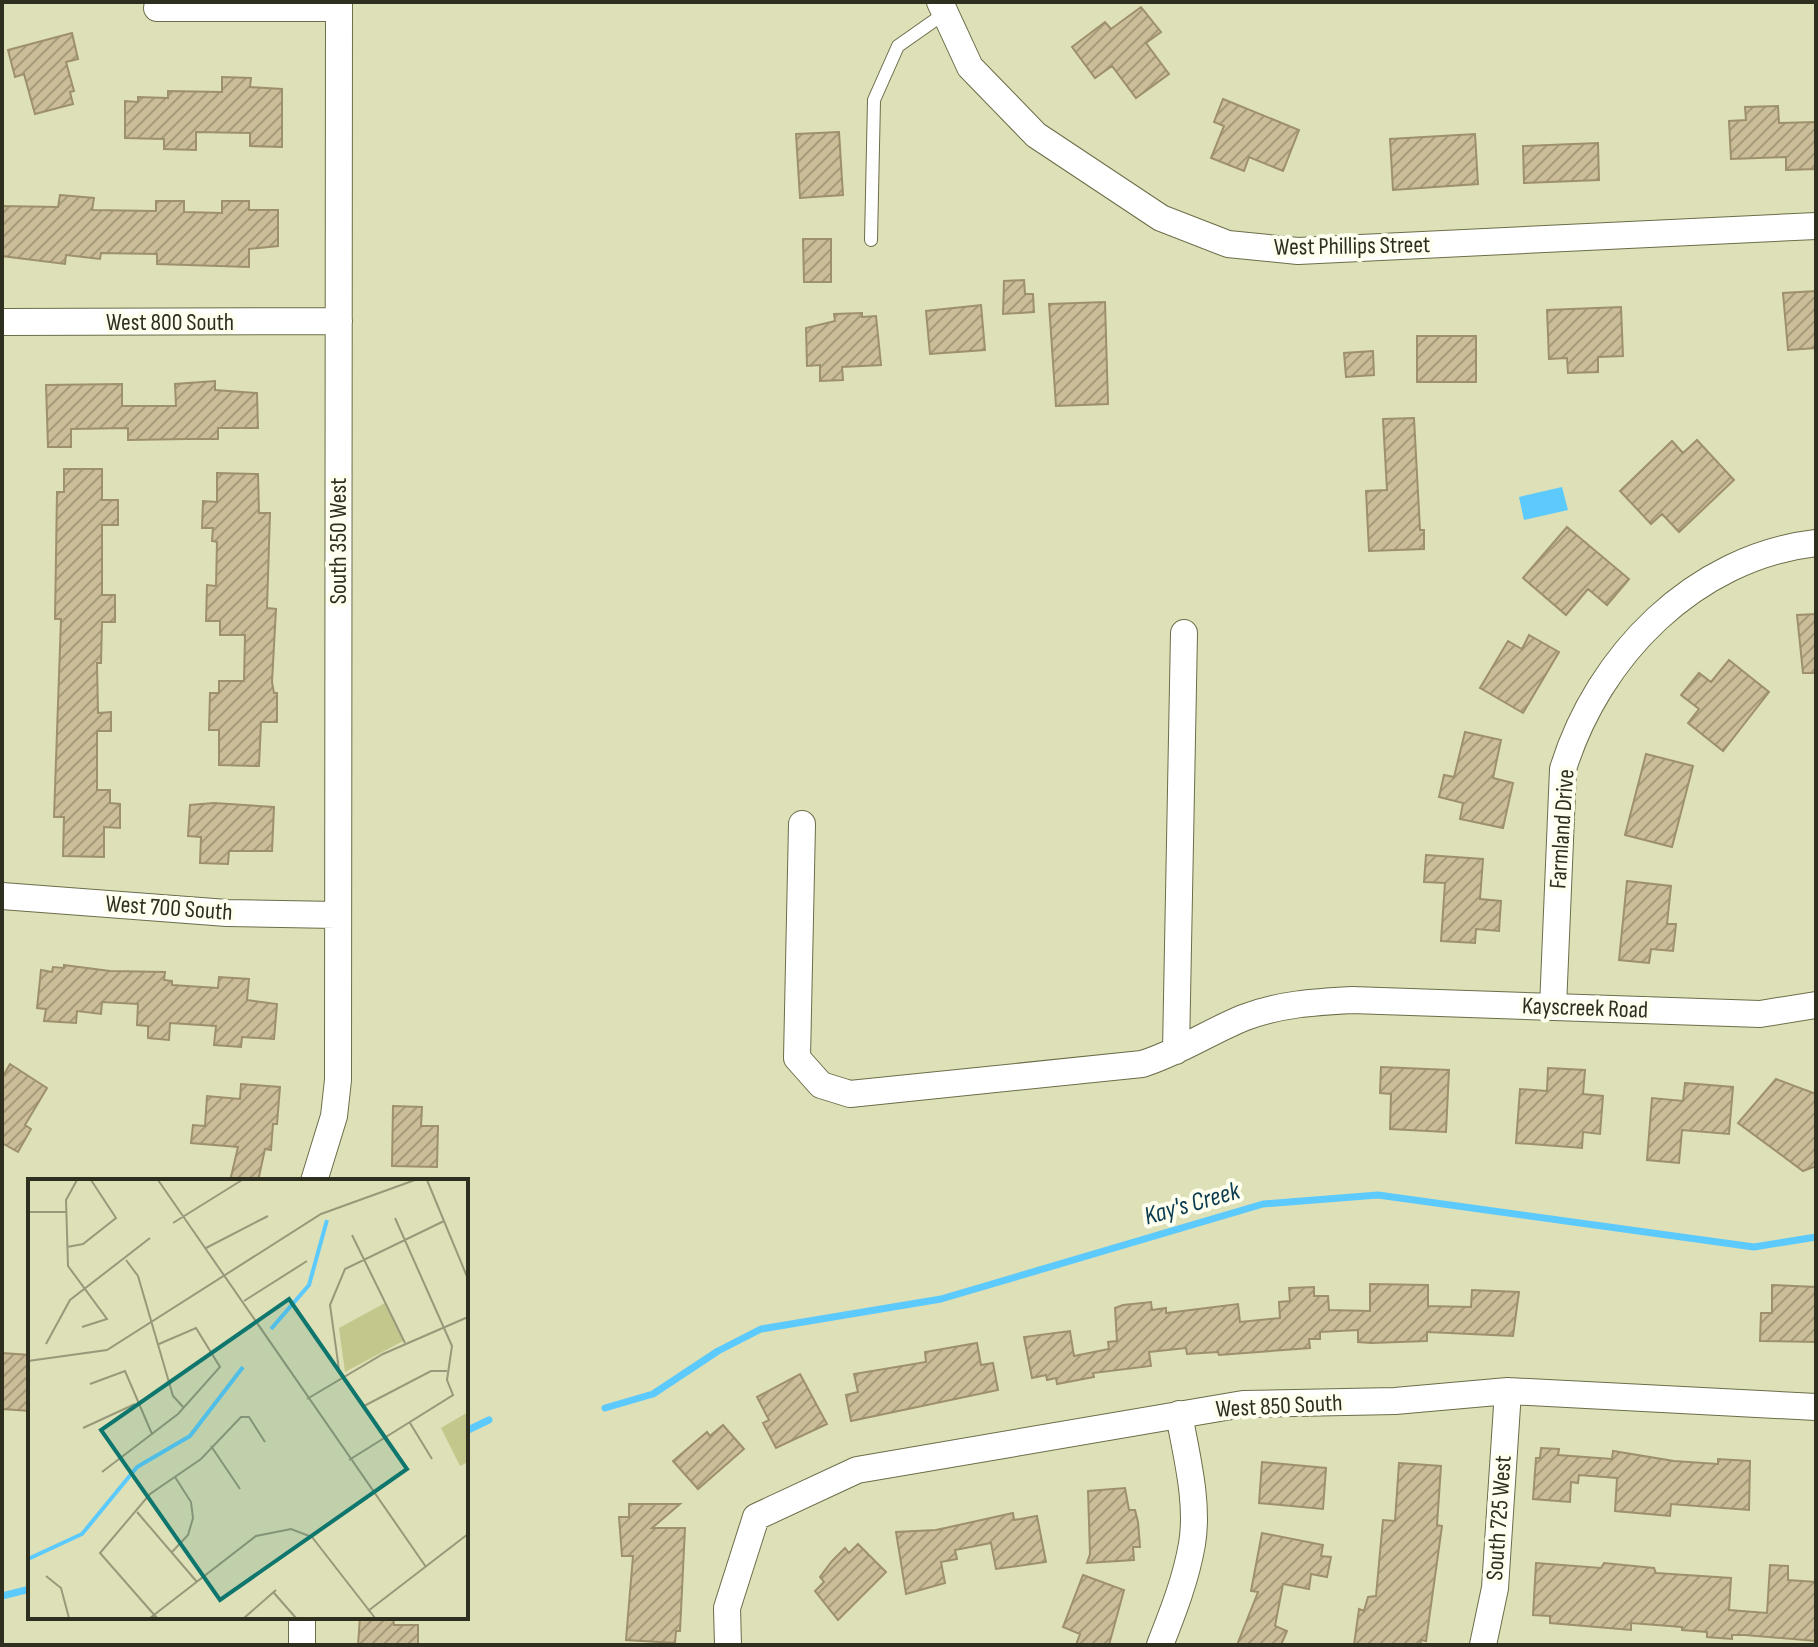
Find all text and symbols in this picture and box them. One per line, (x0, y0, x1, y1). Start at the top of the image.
street label: West Phillips Street (1274, 230, 1430, 262)
street label: West 800 South (106, 308, 234, 337)
street label: South 350 West (324, 478, 353, 604)
street label: Farmland Drive (1543, 768, 1581, 890)
street label: West 700 South (105, 889, 233, 927)
street label: Kayscreek Road (1522, 991, 1648, 1025)
water label: Kay's Creek (1141, 1175, 1245, 1232)
inset map (28, 1179, 468, 1619)
street label: West 850 South (1215, 1388, 1343, 1424)
street label: South 725 West (1480, 1454, 1518, 1582)

